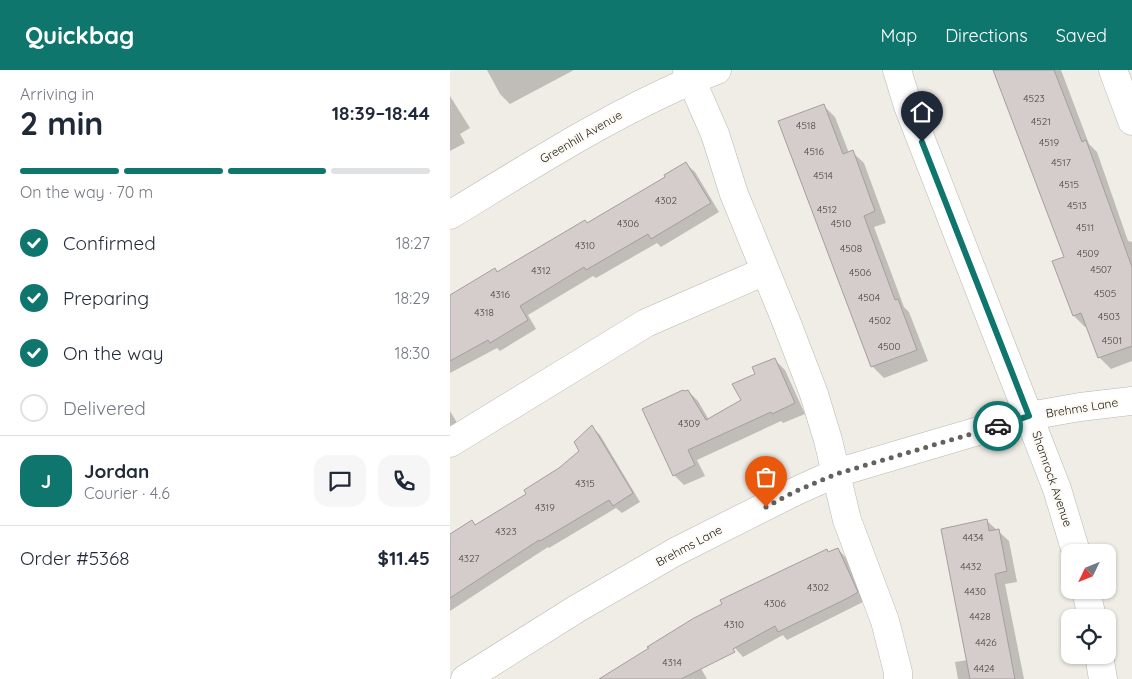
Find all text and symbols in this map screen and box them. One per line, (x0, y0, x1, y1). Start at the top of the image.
text: Quickbag (25, 20, 134, 50)
text: Map (880, 24, 917, 47)
text: Directions (945, 24, 1028, 47)
text: Saved (1056, 24, 1107, 47)
text: Arriving in (20, 84, 94, 104)
pin (901, 91, 943, 142)
house number: 4523 (1023, 92, 1045, 105)
icon: home (908, 98, 936, 126)
text: 18:39–18:44 (332, 101, 430, 125)
text: 2 min (20, 103, 103, 143)
street label: Greenhill Avenue (537, 107, 625, 166)
house number: 4521 (1031, 115, 1051, 128)
house number: 4518 (796, 119, 816, 132)
house number: 4519 (1039, 136, 1059, 149)
house number: 4516 (804, 145, 825, 158)
house number: 4517 (1051, 156, 1071, 169)
house number: 4514 (813, 169, 833, 182)
house number: 4515 (1059, 178, 1079, 191)
text: On the way · 70 m (20, 182, 153, 202)
house number: 4302 (655, 194, 677, 207)
house number: 4513 (1067, 199, 1087, 212)
house number: 4512 (817, 203, 837, 216)
house number: 4306 (617, 217, 640, 230)
house number: 4510 (831, 217, 851, 230)
house number: 4511 (1076, 221, 1094, 234)
icon: check (20, 229, 48, 257)
text: Confirmed (63, 231, 156, 255)
text: 18:27 (396, 233, 430, 253)
house number: 4310 (575, 239, 595, 252)
house number: 4508 (840, 242, 862, 255)
house number: 4509 (1077, 247, 1100, 260)
house number: 4507 (1090, 263, 1112, 276)
house number: 4312 (531, 264, 551, 277)
house number: 4506 (849, 266, 872, 279)
icon: check (20, 284, 48, 312)
text: Preparing (63, 286, 149, 310)
house number: 4505 (1094, 287, 1116, 300)
text: 18:29 (395, 288, 430, 308)
house number: 4316 (490, 288, 510, 301)
house number: 4504 (858, 291, 880, 304)
house number: 4318 (474, 306, 494, 319)
house number: 4503 (1098, 310, 1120, 323)
house number: 4502 (869, 314, 892, 327)
house number: 4501 (1102, 334, 1122, 347)
icon: check (20, 339, 48, 367)
house number: 4500 (878, 340, 900, 353)
text: On the way (63, 341, 164, 365)
text: 18:30 (395, 343, 430, 363)
street label: Brehms Lane (1045, 394, 1119, 421)
text: Delivered (63, 396, 146, 420)
courier (973, 401, 1023, 451)
icon: car (984, 412, 1012, 440)
house number: 4309 (678, 417, 700, 430)
street label: Shamrock Avenue (1029, 429, 1076, 529)
button: chat (314, 455, 366, 507)
button: phone (378, 455, 430, 507)
pin (745, 456, 787, 507)
text: Jordan (84, 459, 149, 483)
icon: bag (752, 463, 780, 491)
text: J (41, 469, 51, 493)
house number: 4315 (575, 477, 595, 490)
text: Courier · 4.6 (84, 483, 170, 503)
house number: 4319 (535, 501, 555, 514)
street label: Brehms Lane (653, 522, 725, 569)
house number: 4323 (495, 525, 517, 538)
house number: 4434 (962, 531, 984, 544)
north arrow (1061, 544, 1116, 599)
map controls (1061, 544, 1116, 664)
text: Order #5368 (20, 546, 129, 570)
text: $11.45 (378, 546, 430, 570)
house number: 4327 (459, 552, 480, 565)
house number: 4432 (960, 560, 982, 573)
house number: 4302 (807, 581, 829, 594)
house number: 4430 (964, 585, 986, 598)
house number: 4306 (764, 597, 787, 610)
button: locate (1061, 609, 1116, 664)
house number: 4428 (969, 610, 991, 623)
house number: 4310 (724, 618, 744, 631)
house number: 4426 (975, 636, 997, 649)
house number: 4314 (662, 656, 682, 669)
house number: 4424 (973, 662, 995, 675)

